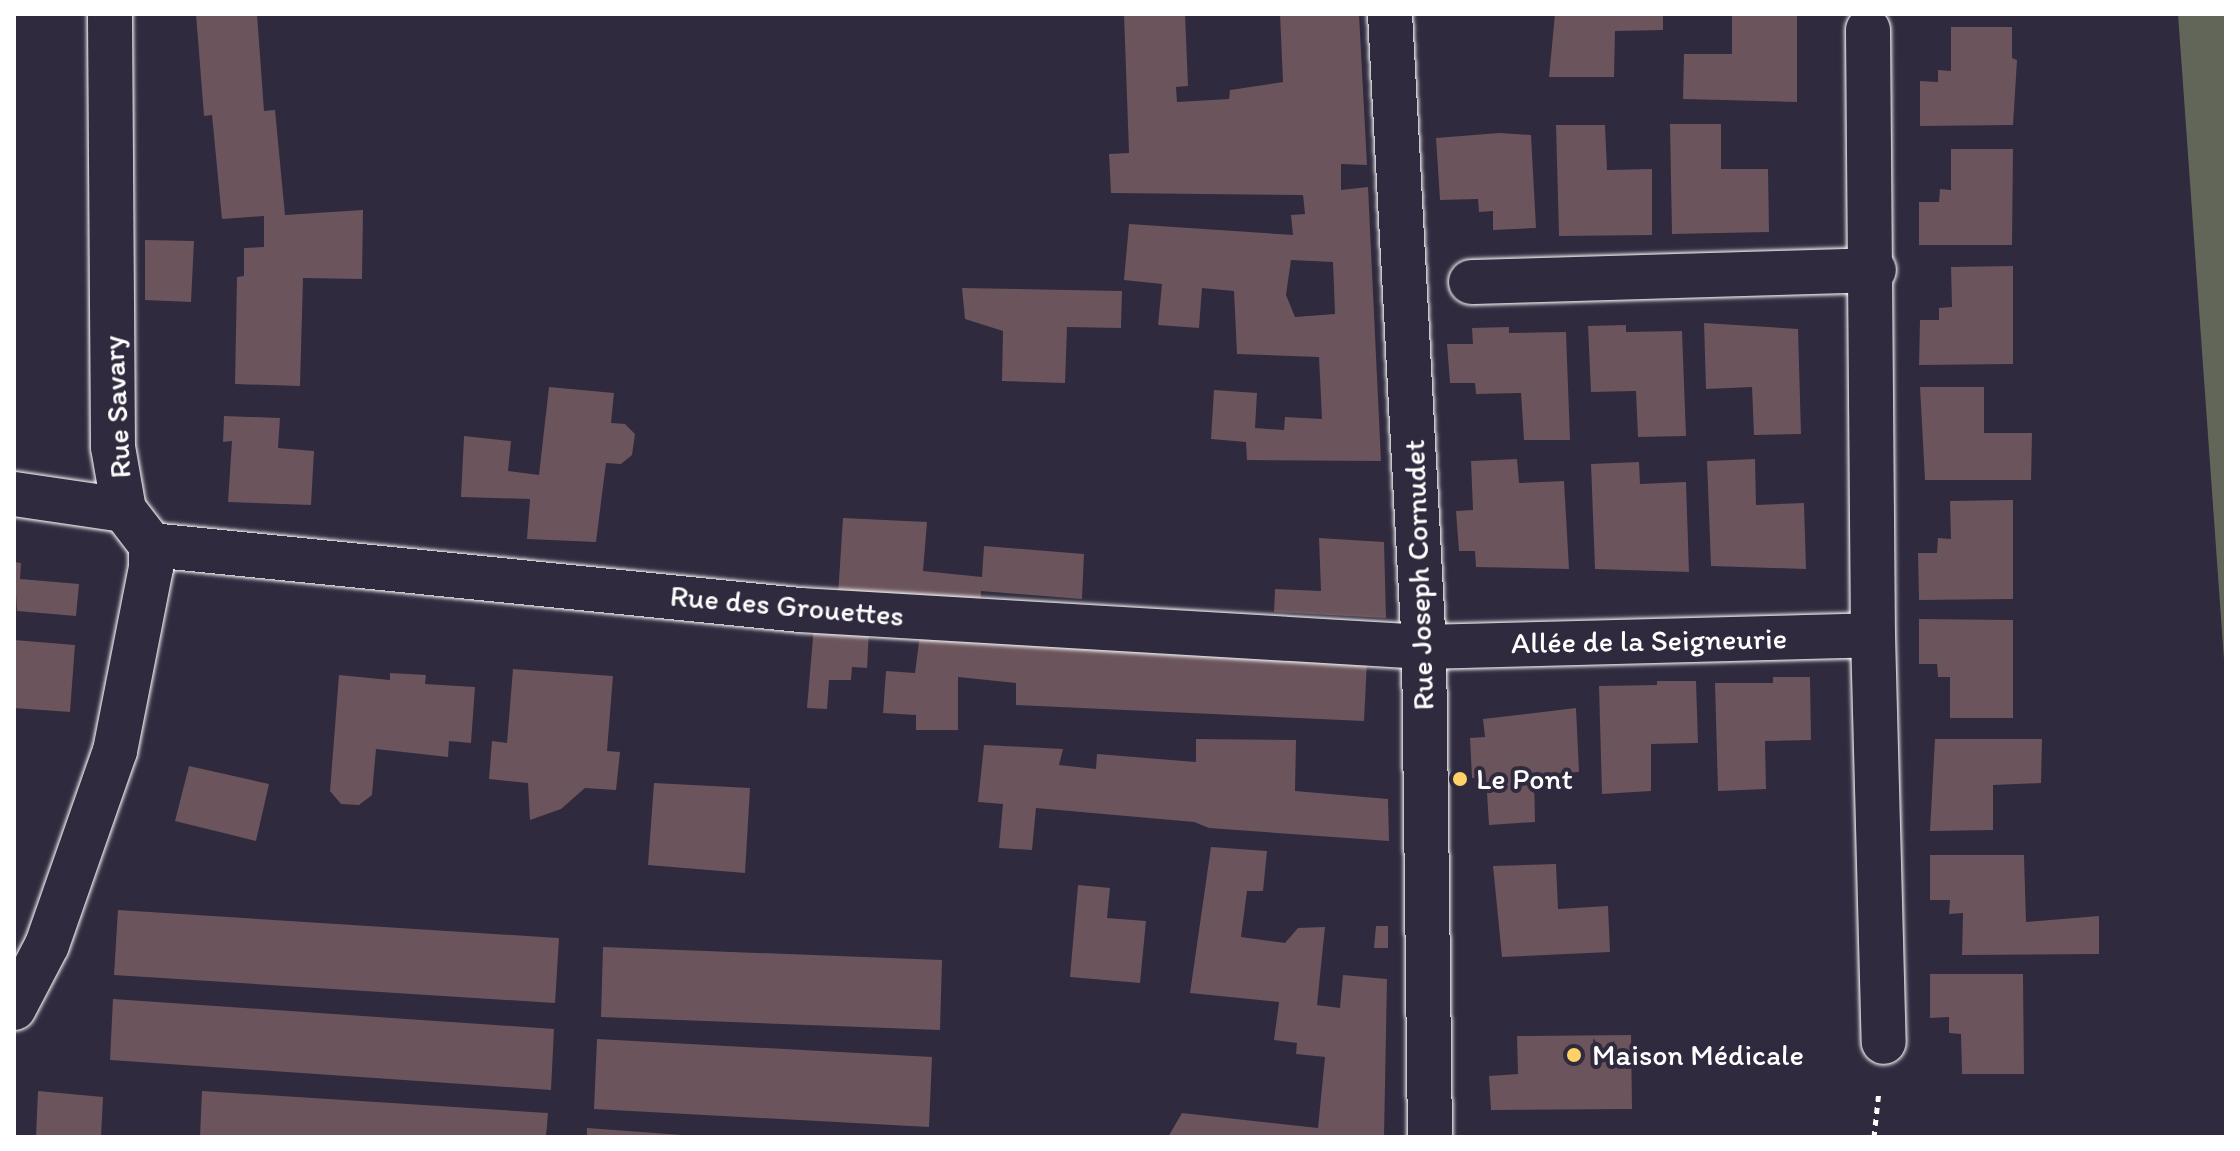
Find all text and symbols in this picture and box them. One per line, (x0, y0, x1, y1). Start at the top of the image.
street label: Rue Savary (95, 335, 139, 479)
street label: Rue Joseph Cornudet (1396, 439, 1442, 711)
street label: Rue des Grouettes (669, 578, 905, 634)
street label: Allée de la Seigneurie (1511, 621, 1787, 661)
place label: Le Pont (1476, 761, 1572, 797)
marker: Le Pont (1451, 770, 1469, 788)
place label: Maison Médicale (1592, 1037, 1804, 1073)
marker: Maison Médicale (1563, 1044, 1585, 1066)

